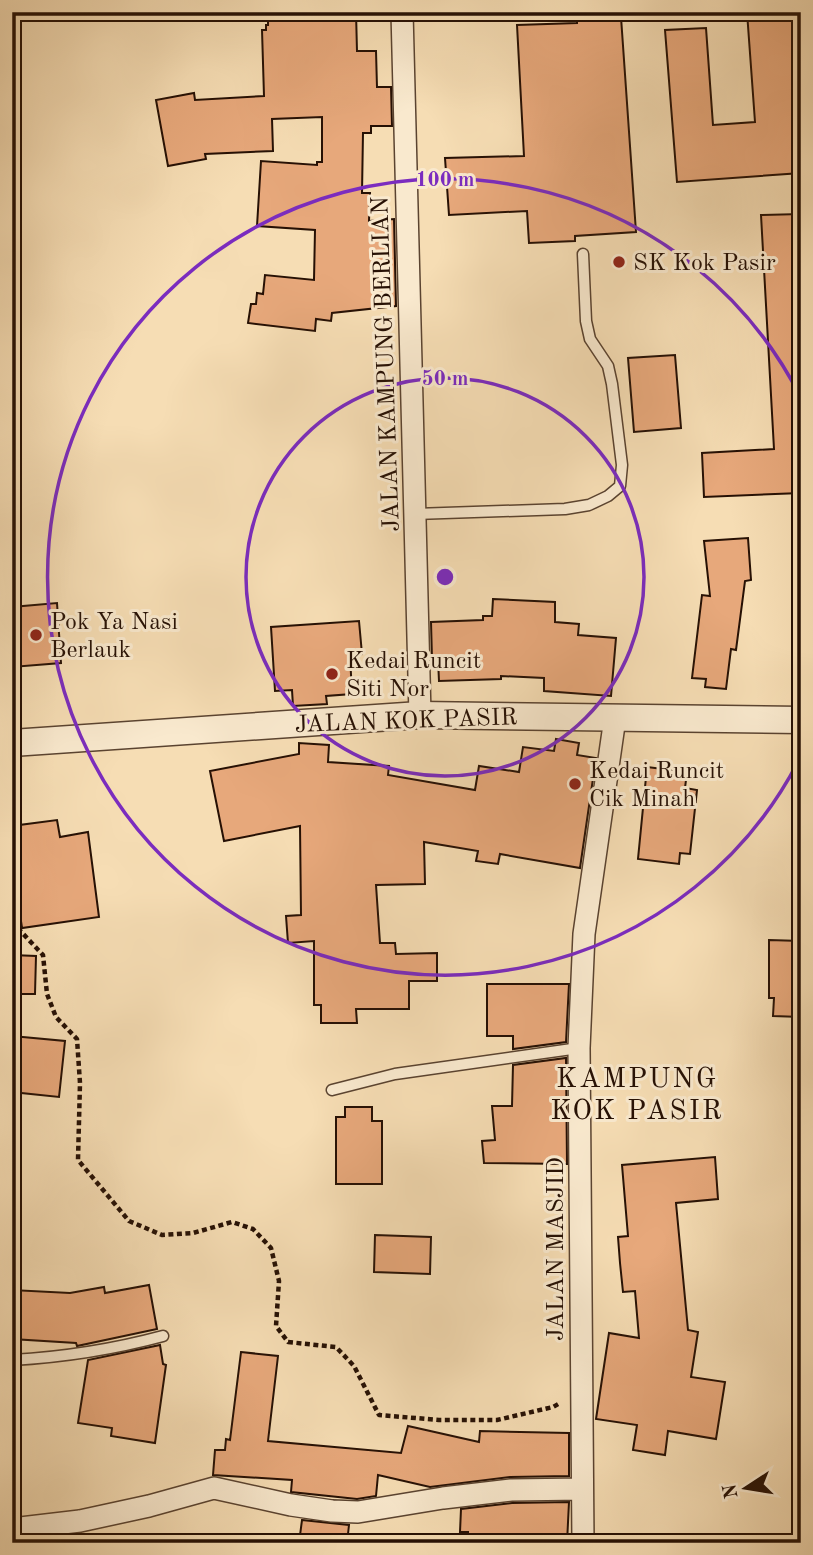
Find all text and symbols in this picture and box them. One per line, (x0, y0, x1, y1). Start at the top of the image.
text: 100 m (415, 170, 475, 191)
street label: JALAN KAMPUNG BERLIAN (369, 196, 405, 532)
place label: SK Kok Pasir (633, 252, 776, 276)
marker: SK Kok Pasir (611, 254, 627, 270)
text: 50 m (421, 369, 469, 390)
centre of rings (433, 565, 457, 589)
place label: Pok Ya Nasi Berlauk (50, 611, 178, 663)
marker: Pok Ya Nasi Berlauk (28, 627, 44, 643)
place label: Kedai Runcit Siti Nor (346, 650, 481, 702)
marker: Kedai Runcit Siti Nor (324, 666, 340, 682)
street label: JALAN KOK PASIR (294, 706, 518, 738)
place label: Kedai Runcit Cik Minah (589, 760, 724, 812)
marker: Kedai Runcit Cik Minah (567, 776, 583, 792)
district label: KAMPUNG KOK PASIR (550, 1066, 724, 1126)
street label: JALAN MASJID (545, 1157, 569, 1341)
north arrow (712, 1454, 782, 1524)
text: N (721, 1481, 743, 1500)

